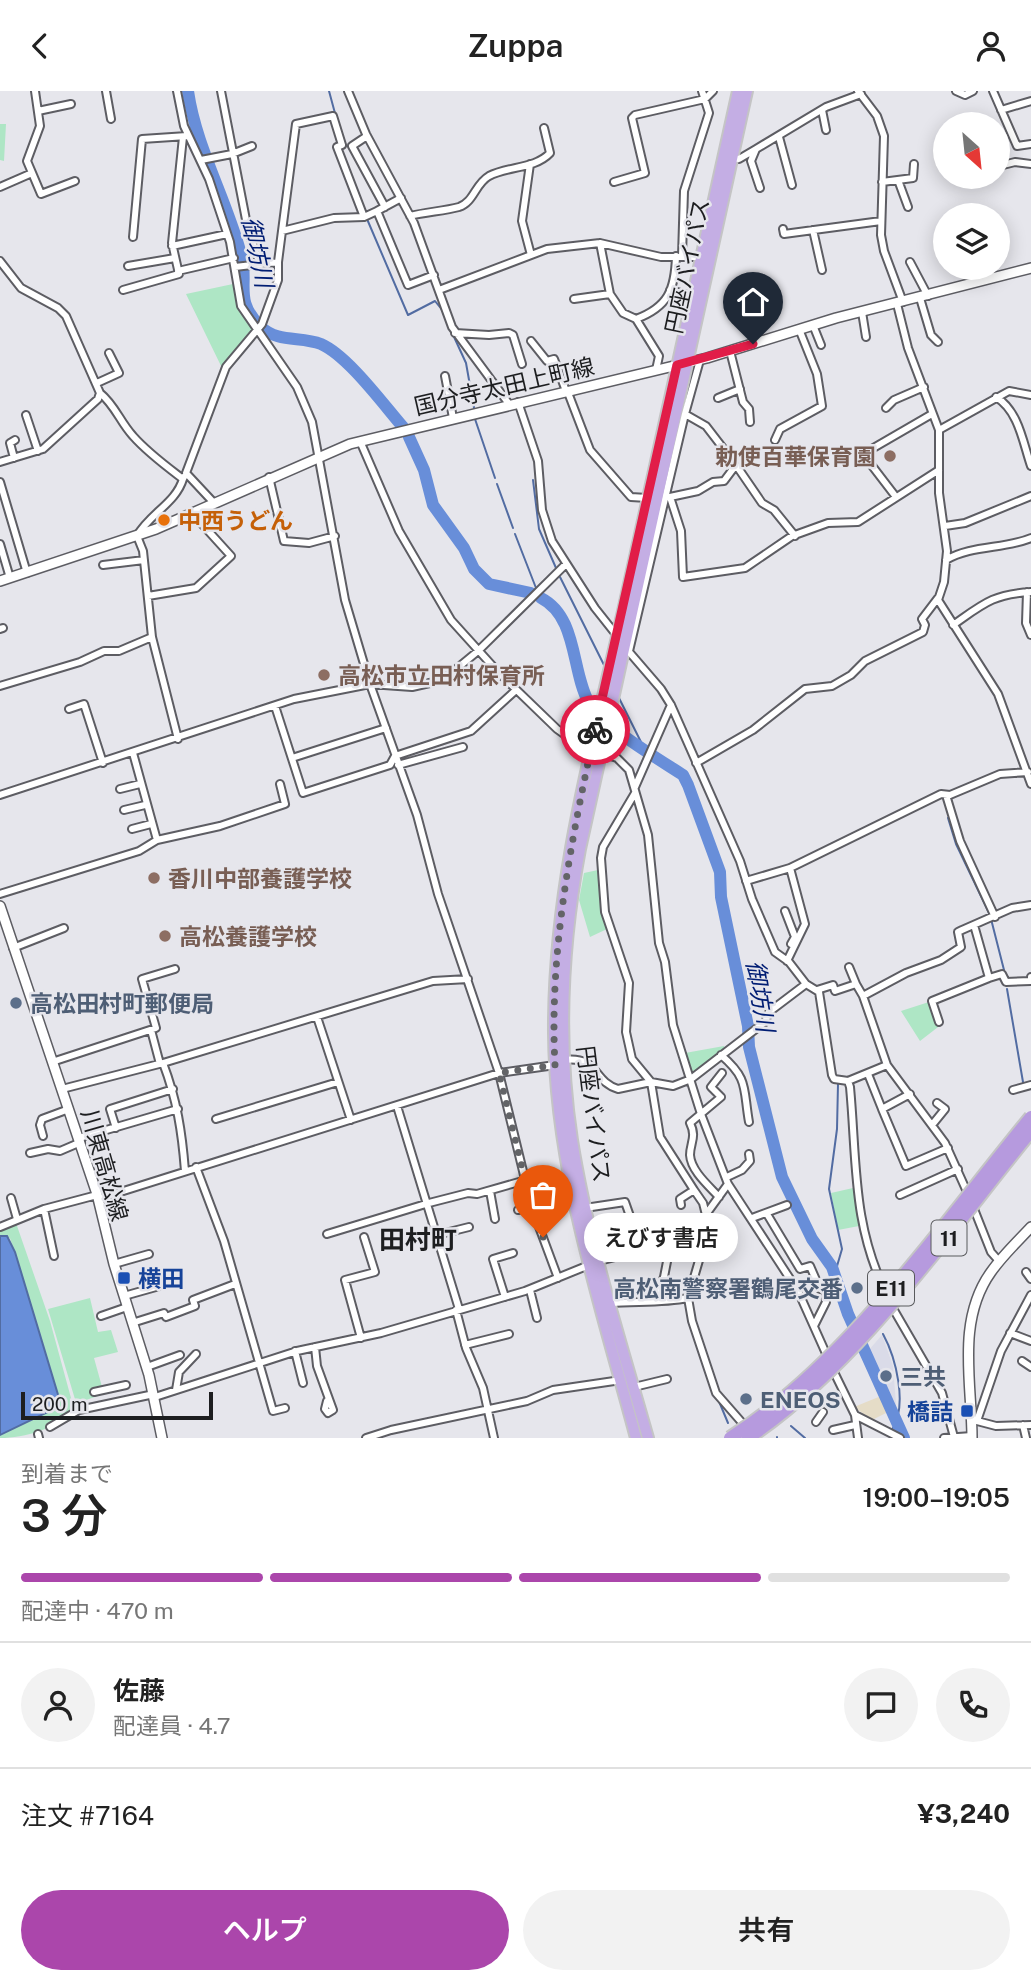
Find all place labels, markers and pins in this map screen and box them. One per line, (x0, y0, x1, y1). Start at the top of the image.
pin (723, 272, 783, 344)
place label: 勅使百華保育園 (715, 443, 876, 470)
marker: 勅使百華保育園 (882, 448, 898, 464)
place label: 中西うどん (178, 507, 293, 534)
marker: 中西うどん (156, 512, 172, 528)
place label: 高松市立田村保育所 (338, 662, 545, 689)
marker: 高松市立田村保育所 (316, 667, 332, 683)
place label: 香川中部養護学校 (168, 865, 352, 892)
marker: 香川中部養護学校 (146, 870, 162, 886)
place label: 高松養護学校 (179, 923, 317, 950)
marker: 高松養護学校 (157, 928, 173, 944)
place label: 高松田村町郵便局 (30, 990, 214, 1017)
marker: 高松田村町郵便局 (8, 995, 24, 1011)
pin (513, 1165, 573, 1237)
callout: えびす書店 (585, 1213, 739, 1261)
place label: 横田 (138, 1265, 184, 1292)
marker: 横田 (116, 1270, 132, 1286)
place label: 高松南警察署鶴尾交番 (613, 1275, 843, 1302)
marker: 高松南警察署鶴尾交番 (849, 1280, 865, 1296)
place label: 三共 (900, 1363, 946, 1390)
marker: 三共 (878, 1368, 894, 1384)
place label: ENEOS (760, 1386, 841, 1413)
marker: ENEOS (738, 1391, 754, 1407)
place label: 橋詰 (907, 1398, 953, 1425)
marker: 橋詰 (959, 1403, 975, 1419)

